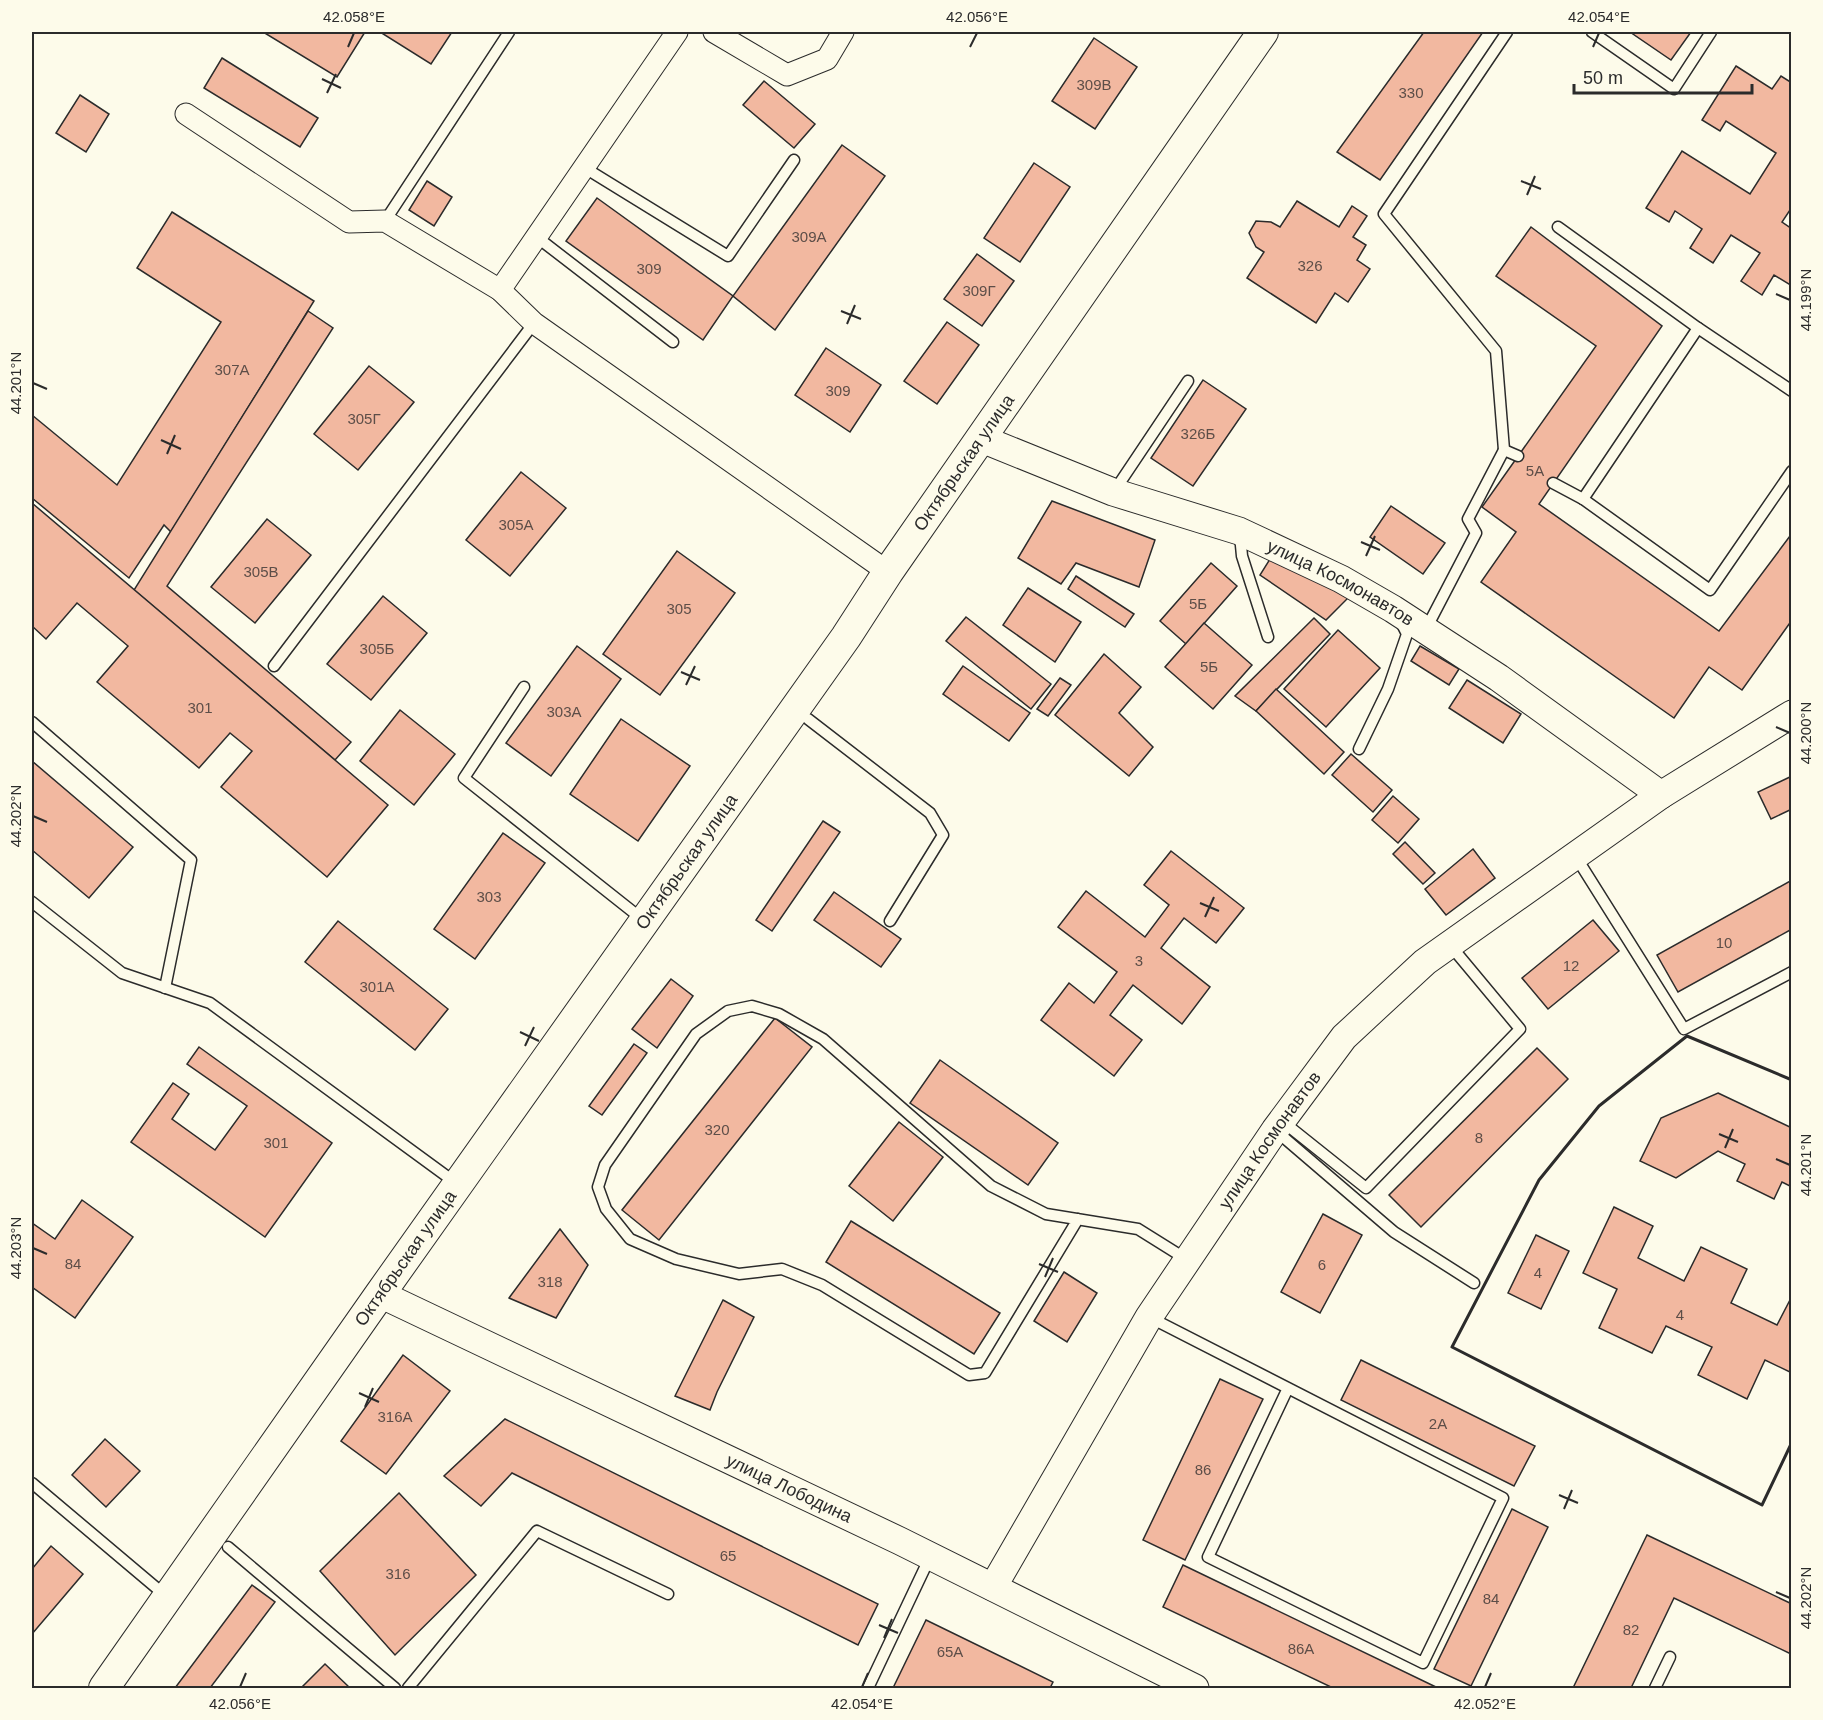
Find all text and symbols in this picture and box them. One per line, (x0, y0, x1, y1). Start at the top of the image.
text: 42.058°E (323, 8, 385, 25)
text: 42.056°E (946, 8, 1008, 25)
text: 42.054°E (1568, 8, 1630, 25)
scale bar (1574, 57, 1752, 95)
text: 50 m (1583, 68, 1623, 88)
house number: 309В (1076, 76, 1112, 93)
house number: 330 (1398, 84, 1424, 101)
house number: 309А (791, 228, 827, 245)
house number: 326 (1297, 257, 1323, 274)
house number: 309 (636, 260, 662, 277)
text: 44.199°N (1797, 269, 1814, 331)
house number: 309Г (962, 282, 996, 299)
text: 44.201°N (7, 352, 24, 414)
house number: 307А (214, 361, 250, 378)
house number: 309 (825, 382, 851, 399)
street label: Октябрьская улица (910, 390, 1019, 535)
house number: 305Г (347, 410, 381, 427)
house number: 326Б (1181, 425, 1216, 442)
house number: 5А (1526, 462, 1544, 479)
house number: 305А (498, 516, 534, 533)
street label: улица Космонавтов (1264, 536, 1417, 630)
house number: 305В (243, 563, 279, 580)
house number: 5Б (1189, 595, 1207, 612)
house number: 305 (666, 600, 692, 617)
house number: 305Б (360, 640, 395, 657)
house number: 5Б (1200, 658, 1218, 675)
house number: 301 (187, 699, 213, 716)
text: 44.200°N (1797, 702, 1814, 764)
house number: 303А (546, 703, 582, 720)
text: 44.202°N (7, 785, 24, 847)
street label: Октябрьская улица (632, 789, 742, 933)
house number: 303 (476, 888, 502, 905)
house number: 10 (1716, 934, 1732, 951)
house number: 3 (1135, 952, 1143, 969)
house number: 12 (1563, 957, 1579, 974)
house number: 301А (359, 978, 395, 995)
street label: улица Космонавтов (1215, 1068, 1325, 1213)
house number: 320 (704, 1121, 730, 1138)
house number: 8 (1475, 1129, 1483, 1146)
house number: 301 (263, 1134, 289, 1151)
text: 44.201°N (1797, 1134, 1814, 1196)
street label: Октябрьская улица (351, 1186, 461, 1330)
text: 44.203°N (7, 1217, 24, 1279)
house number: 84 (65, 1255, 81, 1272)
house number: 6 (1318, 1256, 1326, 1273)
house number: 4 (1534, 1264, 1542, 1281)
house number: 318 (537, 1273, 563, 1290)
house number: 4 (1676, 1306, 1684, 1323)
house number: 316А (377, 1408, 413, 1425)
house number: 2А (1429, 1415, 1447, 1432)
street label: улица Лободина (723, 1450, 856, 1527)
house number: 86 (1195, 1461, 1211, 1478)
house number: 65 (720, 1547, 736, 1564)
house number: 316 (385, 1565, 411, 1582)
text: 44.202°N (1797, 1567, 1814, 1629)
house number: 84 (1483, 1590, 1499, 1607)
house number: 82 (1623, 1621, 1639, 1638)
house number: 86А (1288, 1640, 1314, 1657)
house number: 65А (937, 1643, 963, 1660)
text: 42.056°E (209, 1695, 271, 1712)
text: 42.054°E (831, 1695, 893, 1712)
text: 42.052°E (1454, 1695, 1516, 1712)

